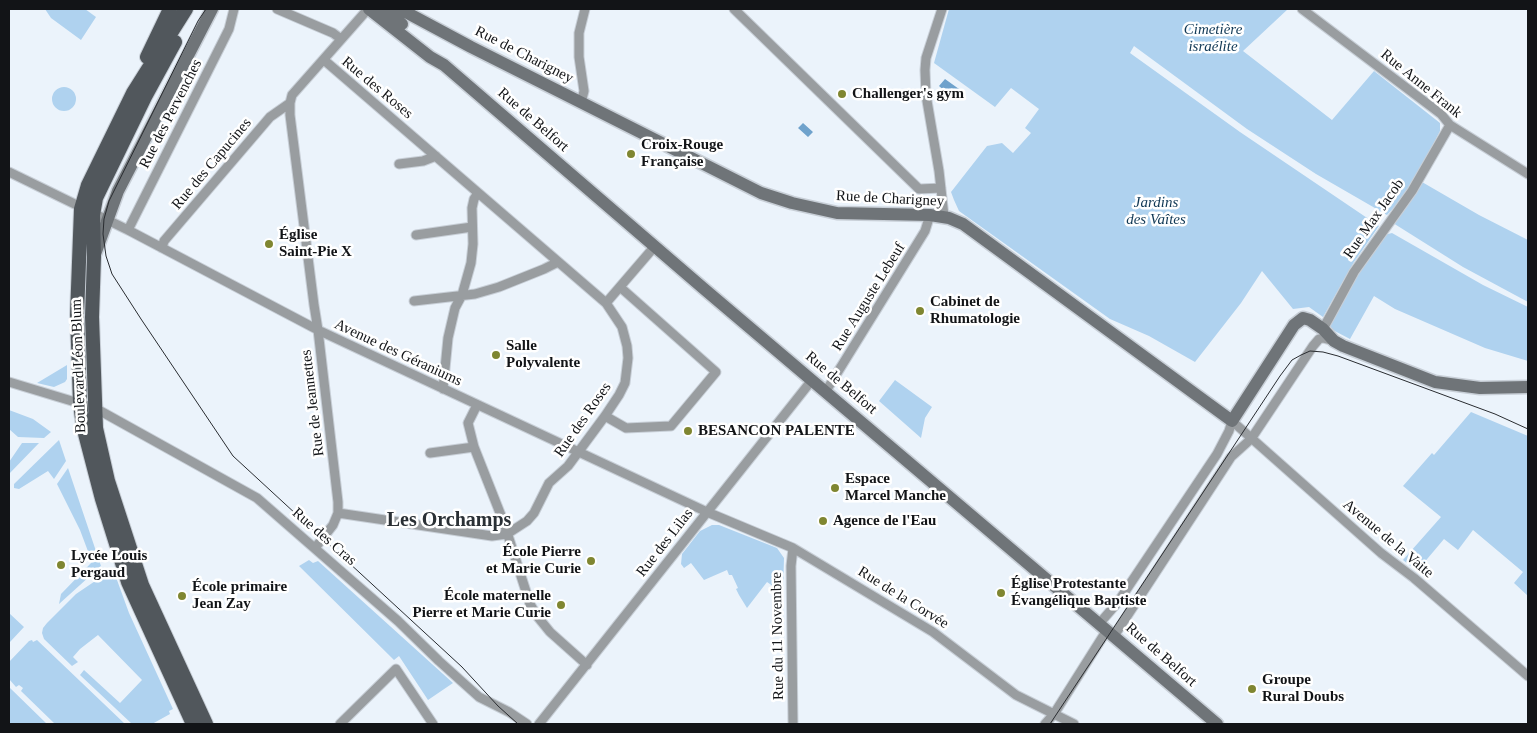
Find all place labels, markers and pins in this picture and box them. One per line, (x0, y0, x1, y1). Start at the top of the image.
place label: Challenger's gym (852, 85, 964, 103)
marker: Challenger's gym (836, 88, 848, 100)
place label: Croix-Rouge Française (641, 136, 723, 171)
marker: Croix-Rouge Française (625, 148, 637, 160)
place label: Église Saint-Pie X (279, 226, 352, 261)
marker: Église Saint-Pie X (263, 238, 275, 250)
place label: Cabinet de Rhumatologie (930, 293, 1020, 328)
marker: Cabinet de Rhumatologie (914, 305, 926, 317)
place label: Salle Polyvalente (506, 337, 580, 372)
marker: Salle Polyvalente (490, 349, 502, 361)
place label: BESANCON PALENTE (698, 422, 855, 440)
marker: BESANCON PALENTE (682, 425, 694, 437)
place label: Espace Marcel Manche (845, 470, 946, 505)
marker: Espace Marcel Manche (829, 482, 841, 494)
place label: Agence de l'Eau (833, 512, 936, 530)
marker: Agence de l'Eau (817, 515, 829, 527)
place label: École Pierre et Marie Curie (486, 543, 581, 578)
place label: Lycée Louis Pergaud (71, 547, 147, 582)
marker: École Pierre et Marie Curie (585, 555, 597, 567)
marker: Lycée Louis Pergaud (55, 559, 67, 571)
place label: Église Protestante Évangélique Baptiste (1011, 575, 1146, 610)
place label: École primaire Jean Zay (192, 578, 287, 613)
place label: École maternelle Pierre et Marie Curie (413, 587, 551, 622)
marker: Église Protestante Évangélique Baptiste (995, 587, 1007, 599)
marker: École primaire Jean Zay (176, 590, 188, 602)
marker: École maternelle Pierre et Marie Curie (555, 599, 567, 611)
place label: Groupe Rural Doubs (1262, 671, 1344, 706)
marker: Groupe Rural Doubs (1246, 683, 1258, 695)

